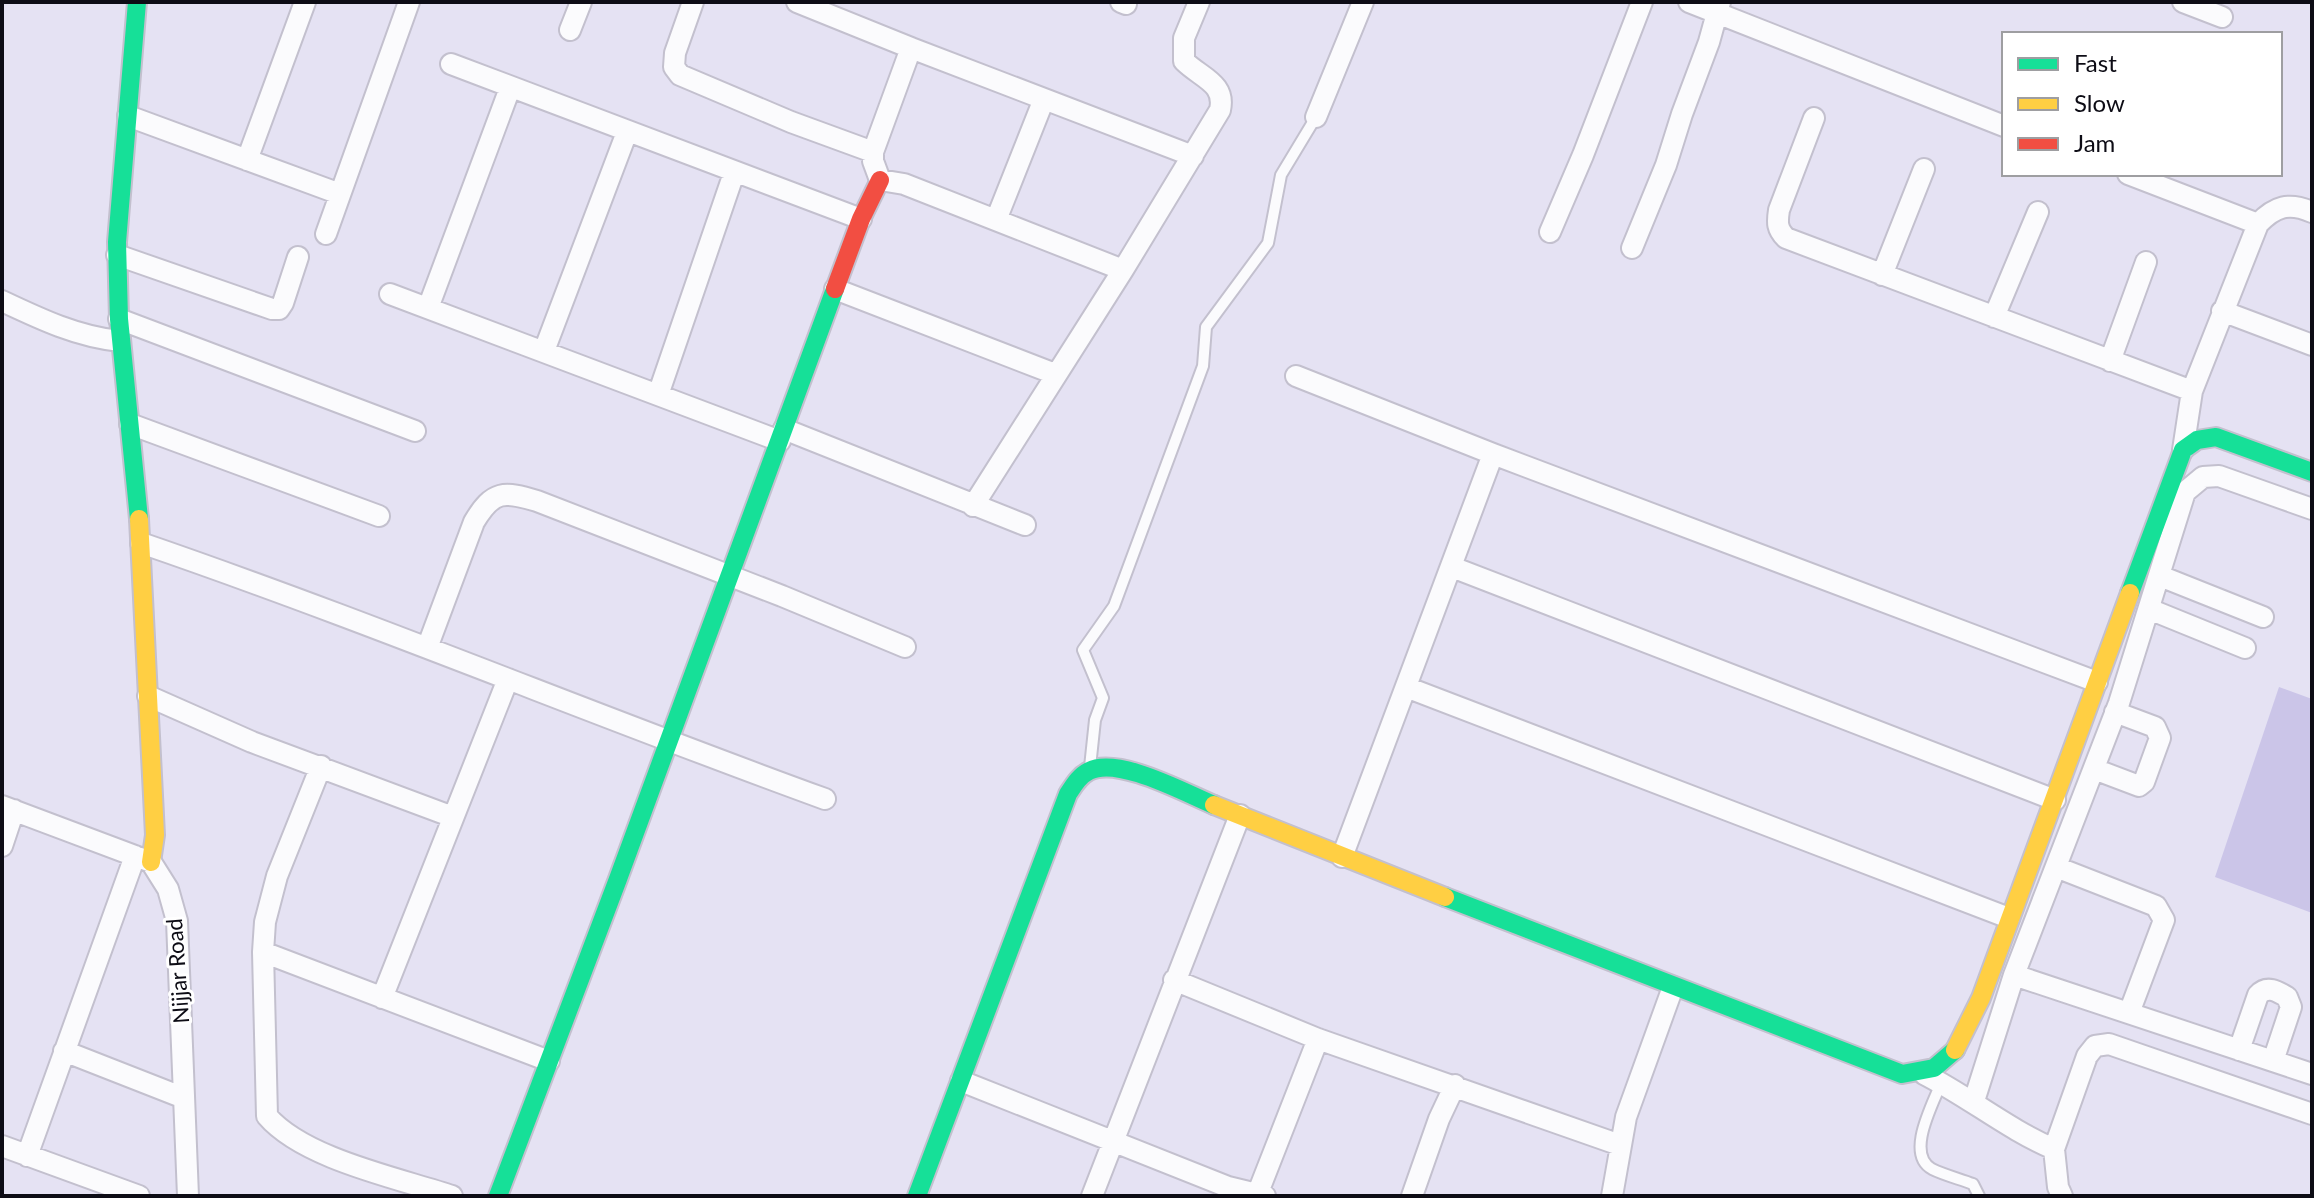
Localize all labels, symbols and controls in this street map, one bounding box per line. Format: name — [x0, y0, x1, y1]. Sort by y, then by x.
legend — [2002, 32, 2282, 176]
text: Fast — [2074, 48, 2117, 77]
text: Slow — [2074, 88, 2125, 117]
text: Jam — [2074, 128, 2115, 157]
street label: Nijjar Road — [160, 917, 194, 1025]

